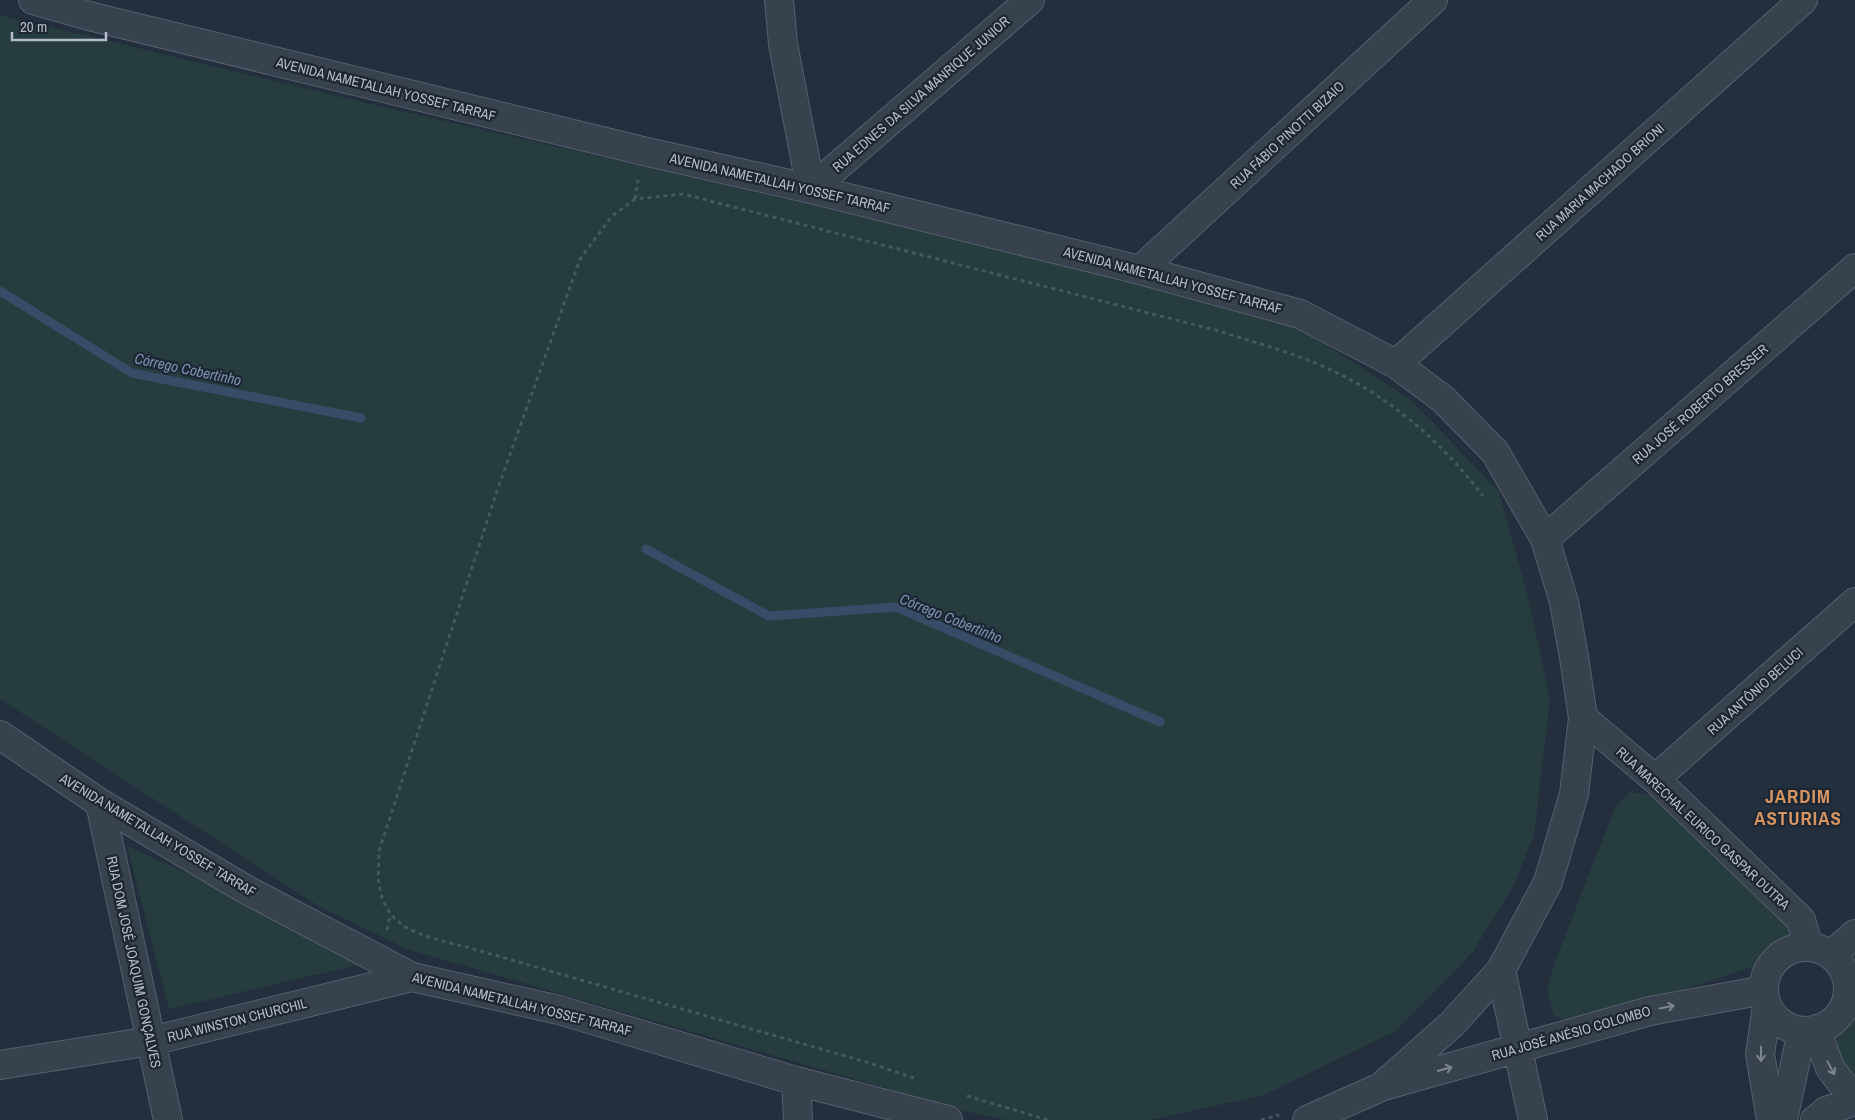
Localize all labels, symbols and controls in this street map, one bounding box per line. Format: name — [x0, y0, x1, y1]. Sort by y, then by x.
scale bar — [12, 10, 106, 42]
street label: RUA EDNES DA SILVA MANRIQUE JUNIOR — [829, 12, 1013, 176]
text: 20 m — [20, 16, 47, 37]
street label: AVENIDA NAMETALLAH YOSSEF TARRAF — [273, 53, 498, 125]
street label: RUA FÁBIO PINOTTI BIZAIO — [1226, 77, 1348, 193]
street label: RUA MARIA MACHADO BRIONI — [1532, 119, 1668, 245]
street label: AVENIDA NAMETALLAH YOSSEF TARRAF — [667, 149, 892, 217]
street label: AVENIDA NAMETALLAH YOSSEF TARRAF — [1061, 242, 1284, 318]
street label: RUA JOSÉ ROBERTO BRESSER — [1628, 340, 1772, 468]
water label: Córrego Cobertinho — [133, 347, 243, 391]
water label: Córrego Cobertinho — [897, 588, 1005, 648]
street label: RUA ANTÔNIO BELUCI — [1703, 643, 1807, 739]
street label: RUA MARECHAL EURICO GASPAR DUTRA — [1612, 743, 1794, 914]
street label: AVENIDA NAMETALLAH YOSSEF TARRAF — [56, 769, 259, 901]
district label: JARDIM ASTURIAS — [1754, 783, 1842, 831]
street label: RUA DOM JOSÉ JOAQUIM GONÇALVES — [103, 854, 165, 1070]
street label: AVENIDA NAMETALLAH YOSSEF TARRAF — [409, 968, 634, 1040]
street label: RUA WINSTON CHURCHIL — [165, 994, 309, 1046]
street label: RUA JOSÉ ANÉSIO COLOMBO — [1489, 1002, 1653, 1064]
one-way arrow — [1658, 1002, 1674, 1011]
one-way arrow — [1756, 1045, 1766, 1061]
one-way arrow — [1826, 1060, 1836, 1075]
one-way arrow — [1436, 1063, 1452, 1073]

